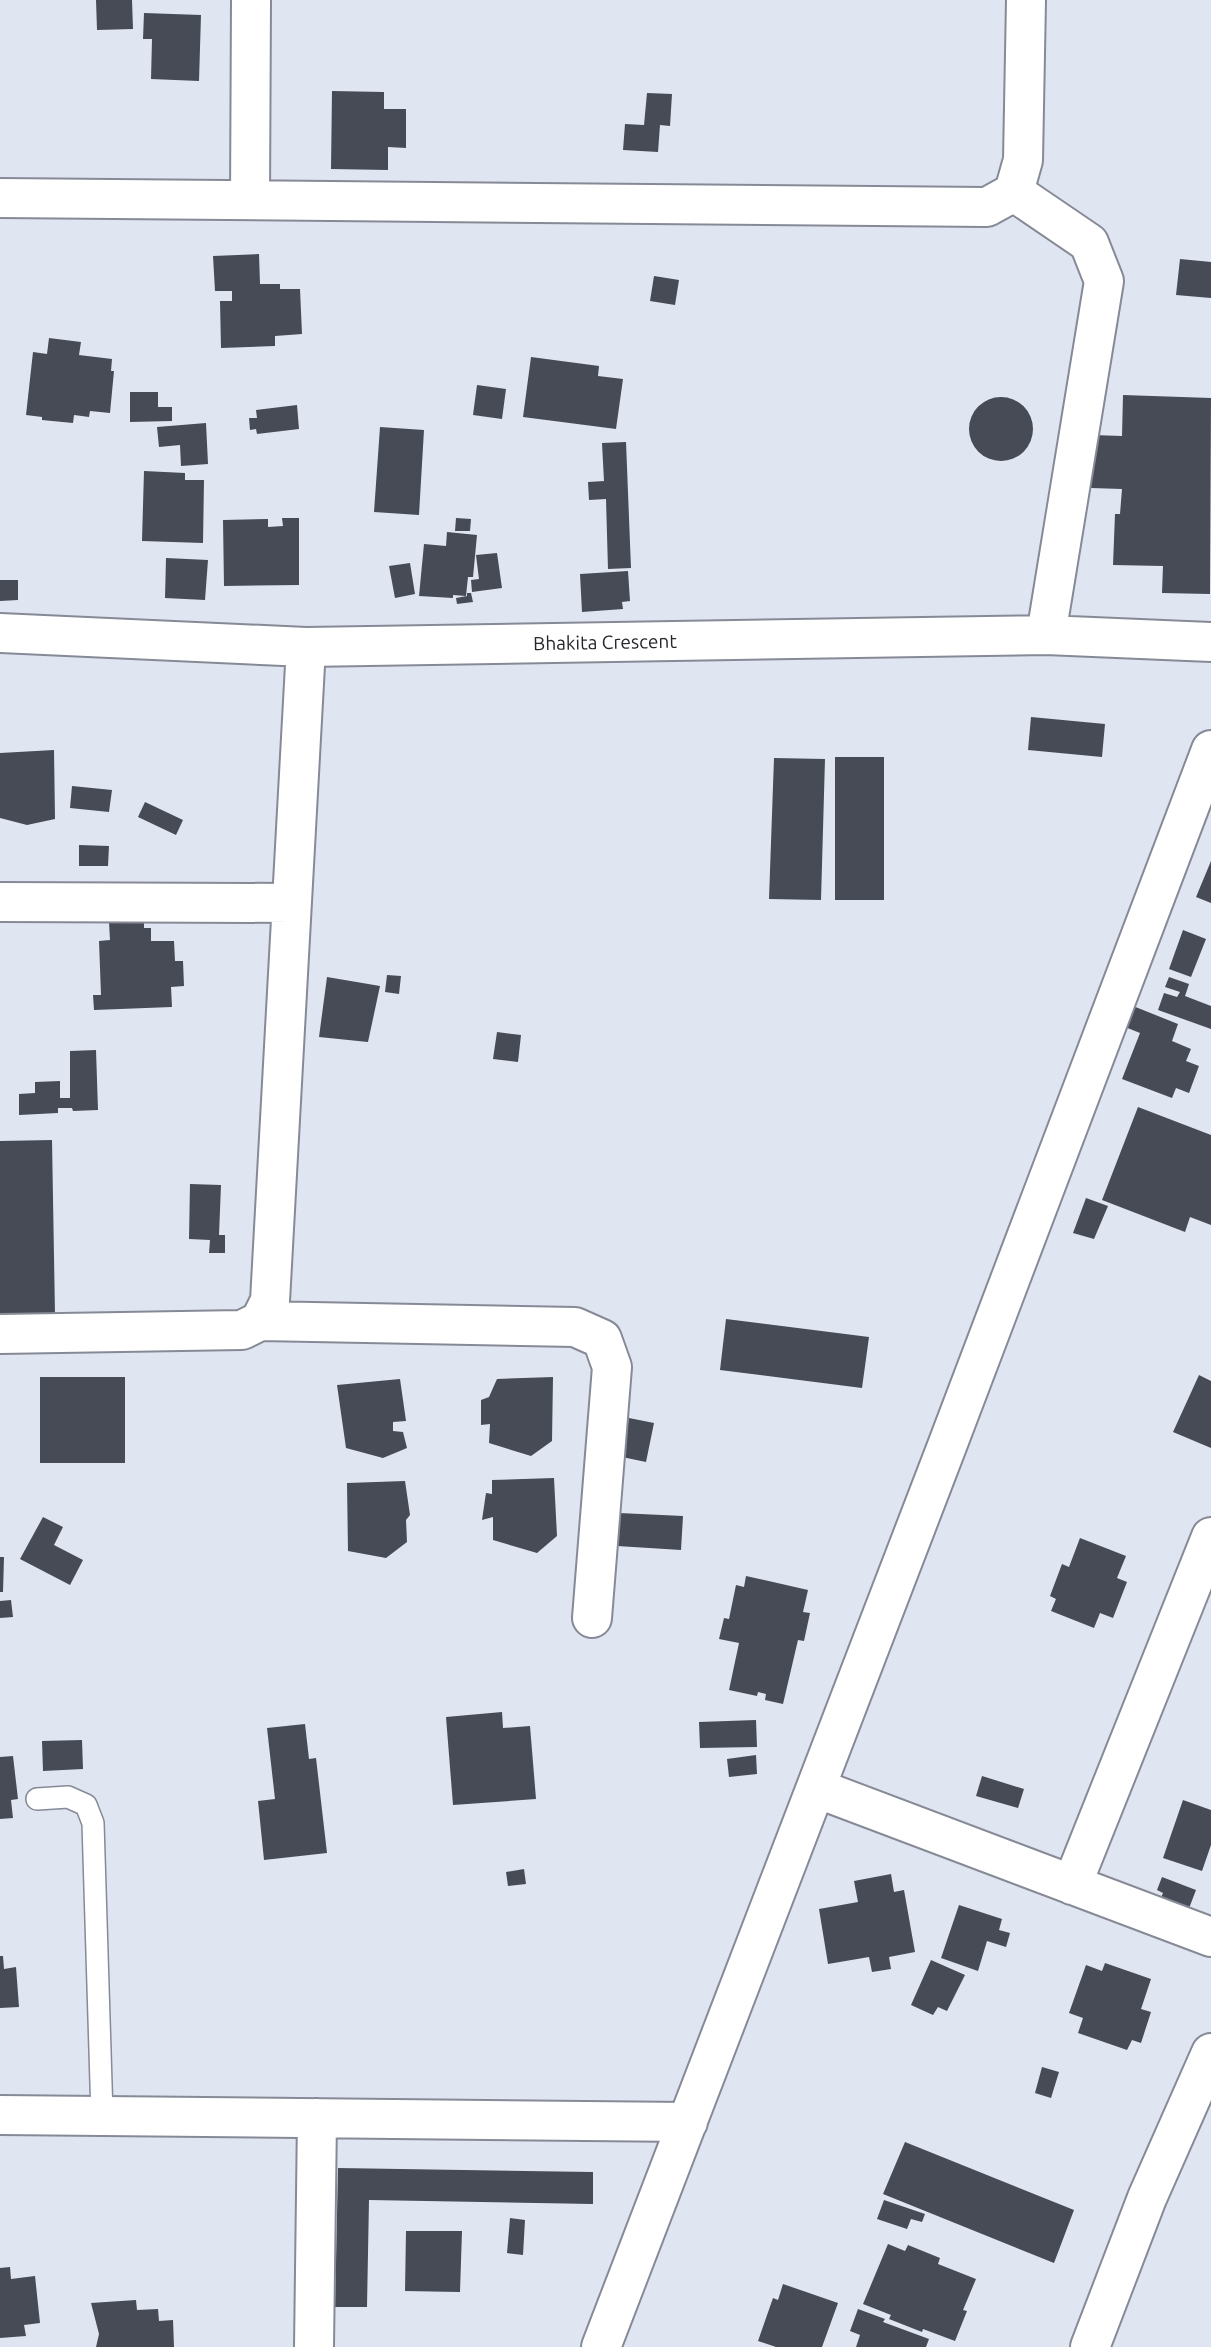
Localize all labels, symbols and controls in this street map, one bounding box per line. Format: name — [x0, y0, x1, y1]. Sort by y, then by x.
street label: Bhakita Crescent — [533, 630, 678, 654]

